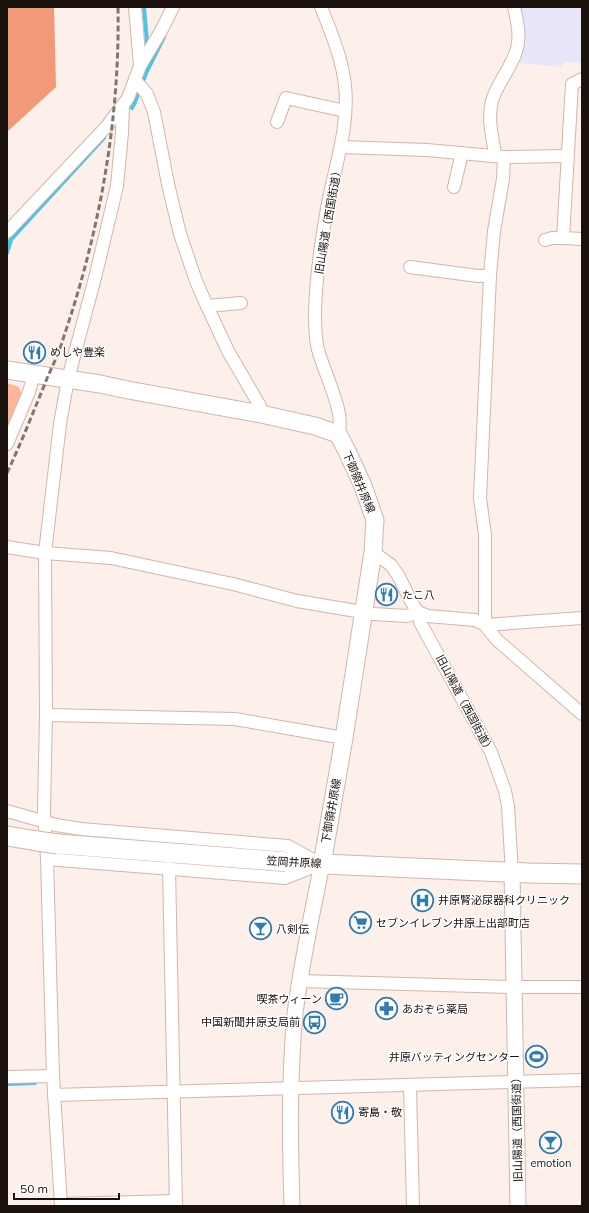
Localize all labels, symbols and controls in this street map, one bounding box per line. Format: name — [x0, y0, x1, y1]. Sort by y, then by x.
street label: 旧山陽道（西国街道） — [312, 165, 344, 275]
restaurant icon: めしや豊楽 — [21, 339, 47, 365]
place label: めしや豊楽 — [50, 345, 105, 359]
street label: 下御領井原線 — [340, 449, 378, 515]
restaurant icon: たこ八 — [374, 582, 400, 608]
place label: たこ八 — [402, 588, 435, 602]
street label: 旧山陽道（西国街道） — [433, 652, 497, 756]
street label: 下御領井原線 — [318, 777, 344, 845]
street label: 笠岡井原線 — [266, 854, 322, 870]
hospital icon: 井原腎泌尿器科クリニック — [410, 887, 436, 913]
place label: 井原腎泌尿器科クリニック — [438, 893, 570, 907]
supermarket icon: セブンイレブン井原上出部町店 — [348, 910, 374, 936]
bar icon: 八剣伝 — [247, 916, 273, 942]
place label: セブンイレブン井原上出部町店 — [376, 916, 530, 930]
place label: 八剣伝 — [276, 922, 309, 936]
cafe icon: 喫茶ウィーン — [324, 986, 350, 1012]
place label: 喫茶ウィーン — [257, 992, 322, 1006]
pharmacy icon: あおぞら薬局 — [374, 996, 400, 1022]
place label: あおぞら薬局 — [402, 1002, 468, 1016]
bus stop icon: 中国新聞井原支局前 — [302, 1009, 328, 1035]
place label: 中国新聞井原支局前 — [201, 1015, 300, 1029]
sports icon: 井原バッティングセンター — [523, 1044, 549, 1070]
place label: 井原バッティングセンター — [389, 1050, 520, 1064]
street label: 旧山陽道（西国街道） — [509, 1072, 525, 1182]
restaurant icon: 寄島・敬 — [330, 1099, 356, 1125]
place label: 寄島・敬 — [358, 1105, 402, 1119]
bar icon: emotion — [538, 1130, 564, 1156]
place label: emotion — [530, 1156, 572, 1170]
scale bar — [14, 1175, 119, 1201]
text: 50 m — [20, 1181, 48, 1196]

